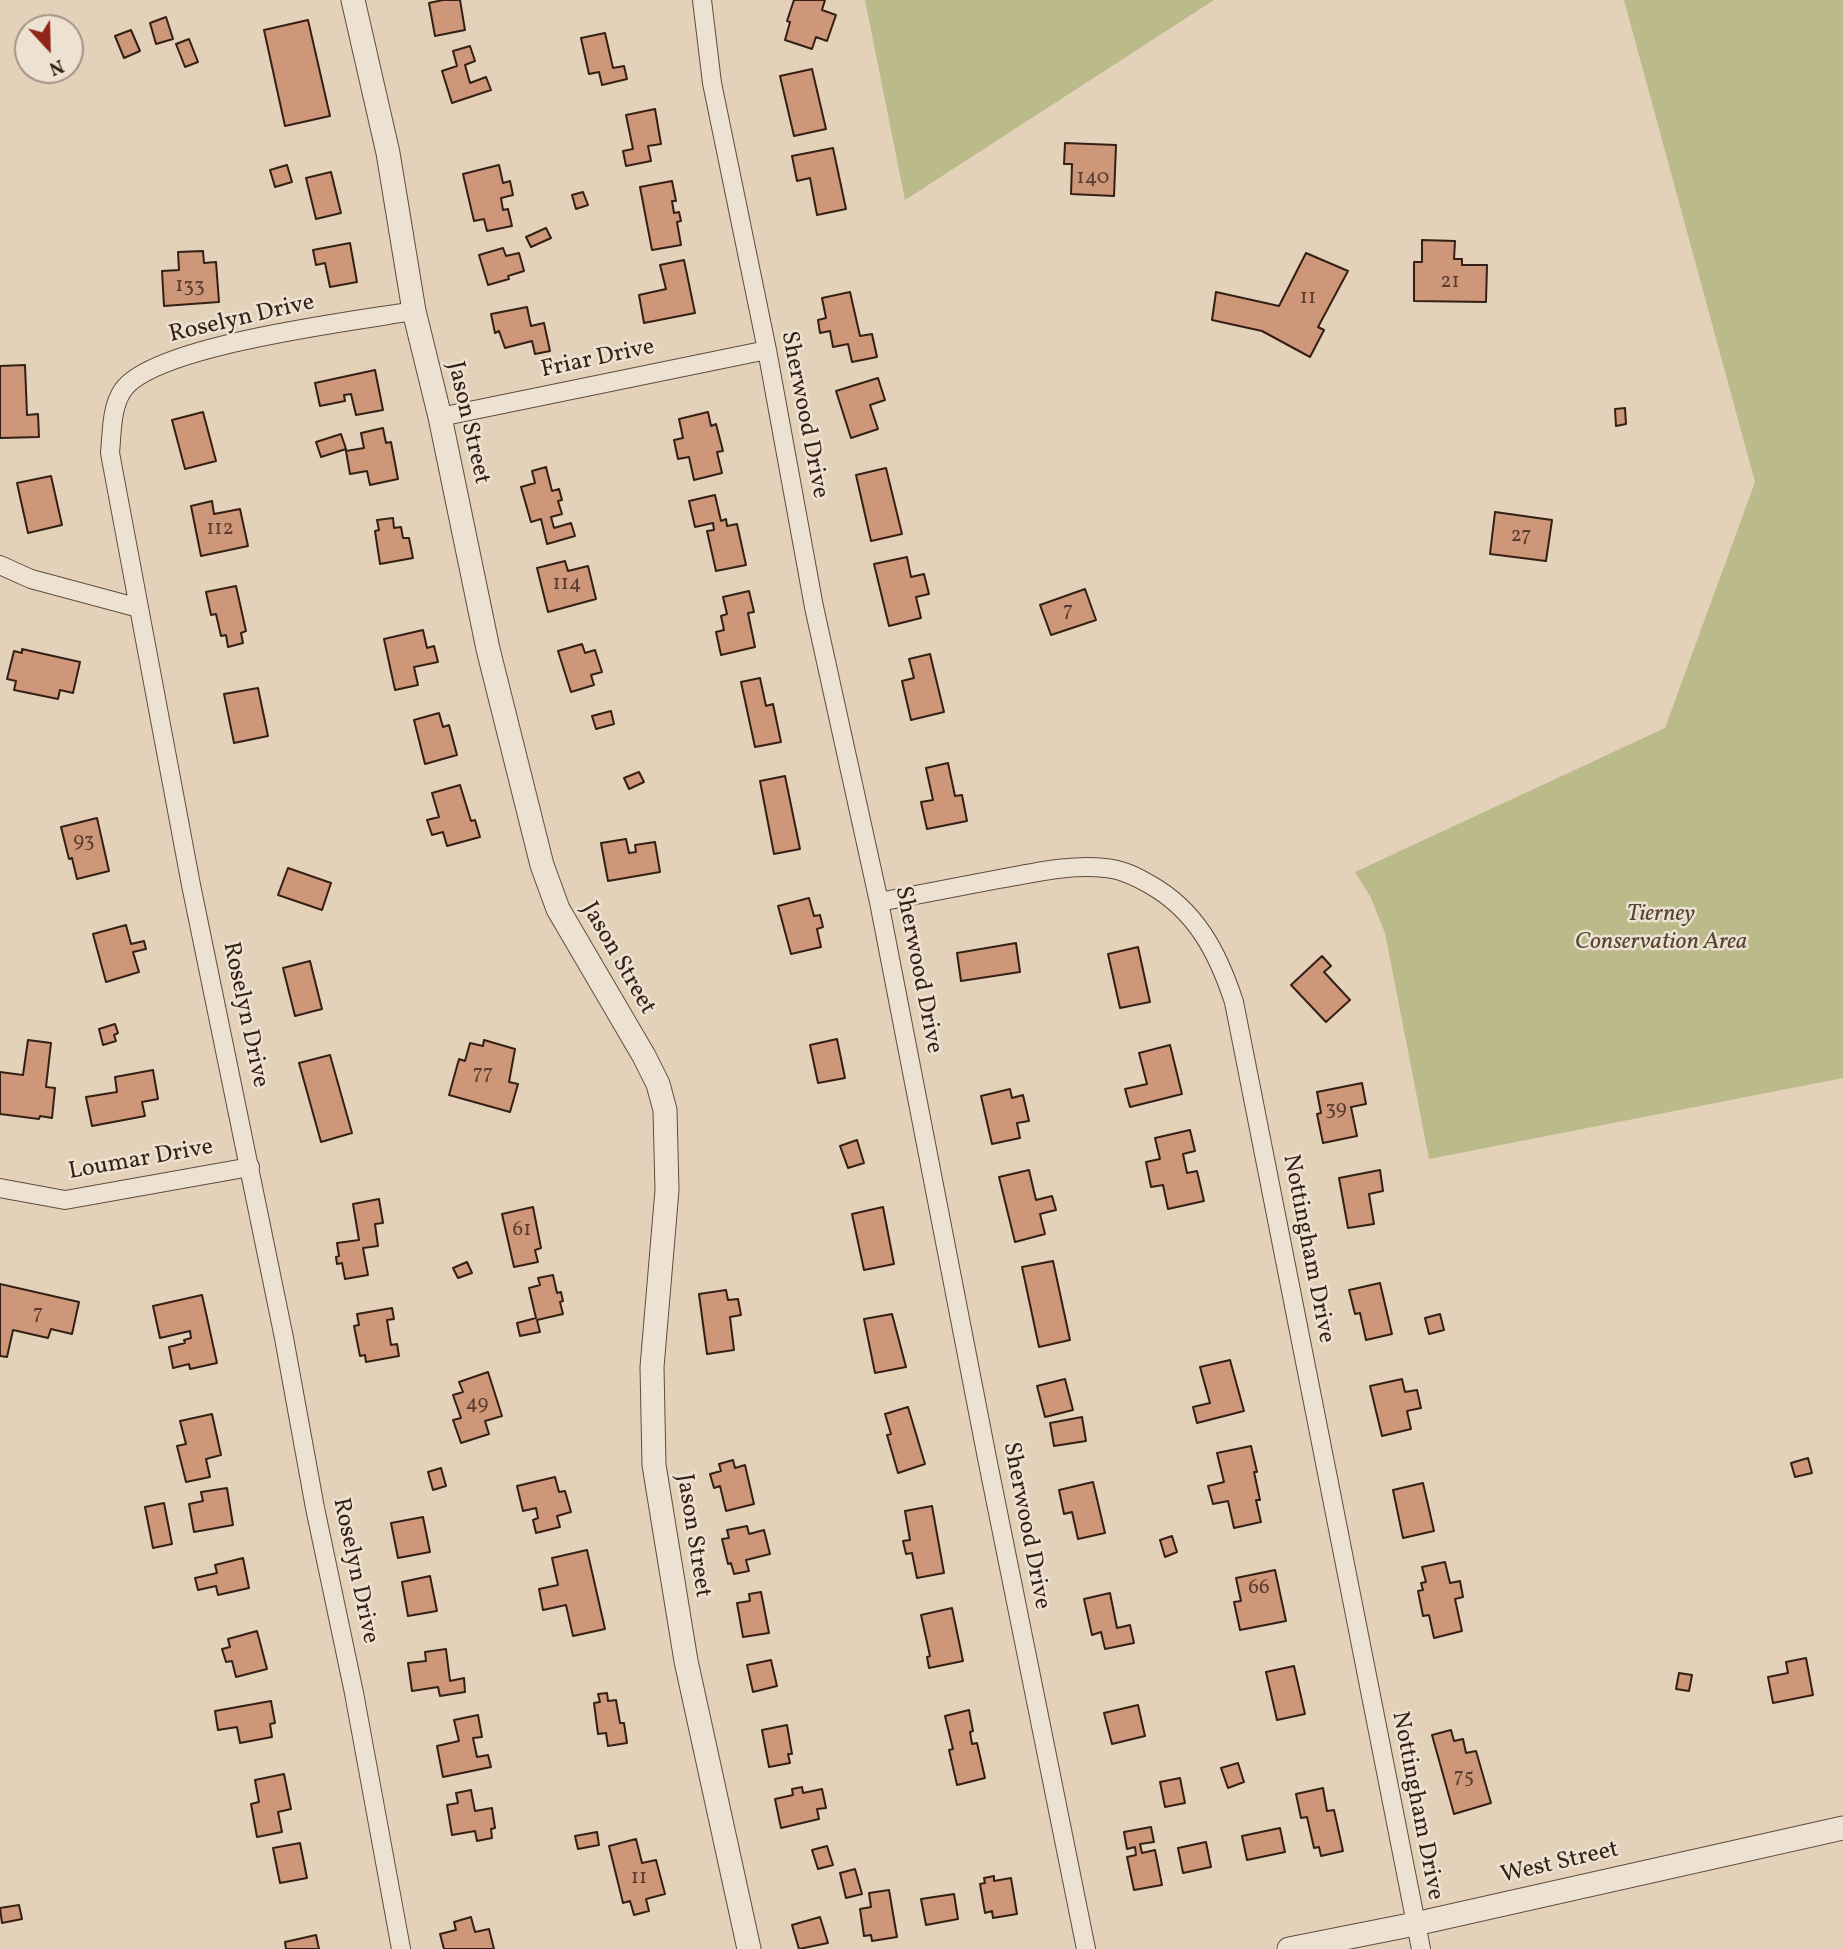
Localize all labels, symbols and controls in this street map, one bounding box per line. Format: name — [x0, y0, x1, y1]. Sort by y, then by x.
north arrow — [14, 14, 84, 84]
text: N — [45, 52, 67, 81]
house number: 140 — [1077, 166, 1109, 192]
house number: 21 — [1440, 270, 1460, 296]
house number: 133 — [175, 274, 205, 300]
house number: 11 — [1300, 286, 1316, 312]
street label: Roselyn Drive — [167, 289, 317, 351]
street label: Sherwood Drive — [773, 329, 833, 501]
street label: Friar Drive — [539, 334, 657, 386]
street label: Jason Street — [439, 359, 495, 487]
house number: 112 — [206, 517, 234, 543]
house number: 27 — [1511, 524, 1531, 550]
house number: 114 — [553, 572, 581, 598]
house number: 7 — [1063, 599, 1073, 625]
house number: 93 — [73, 829, 95, 855]
street label: Sherwood Drive — [887, 884, 947, 1056]
street label: Jason Street — [573, 898, 661, 1020]
park label: Tierney Conservation Area — [1575, 902, 1747, 958]
street label: Roselyn Drive — [215, 940, 273, 1090]
house number: 77 — [473, 1062, 493, 1088]
house number: 39 — [1325, 1097, 1347, 1123]
street label: Loumar Drive — [66, 1134, 216, 1188]
street label: Nottingham Drive — [1275, 1152, 1339, 1346]
house number: 61 — [513, 1218, 531, 1244]
house number: 7 — [33, 1302, 43, 1328]
house number: 49 — [466, 1392, 488, 1418]
street label: Sherwood Drive — [995, 1440, 1055, 1612]
street label: Jason Street — [668, 1472, 716, 1600]
street label: Roselyn Drive — [325, 1496, 383, 1646]
house number: 66 — [1248, 1576, 1270, 1602]
street label: Nottingham Drive — [1384, 1709, 1448, 1903]
house number: 75 — [1454, 1765, 1474, 1791]
street label: West Street — [1498, 1836, 1622, 1892]
house number: 11 — [631, 1866, 647, 1892]

